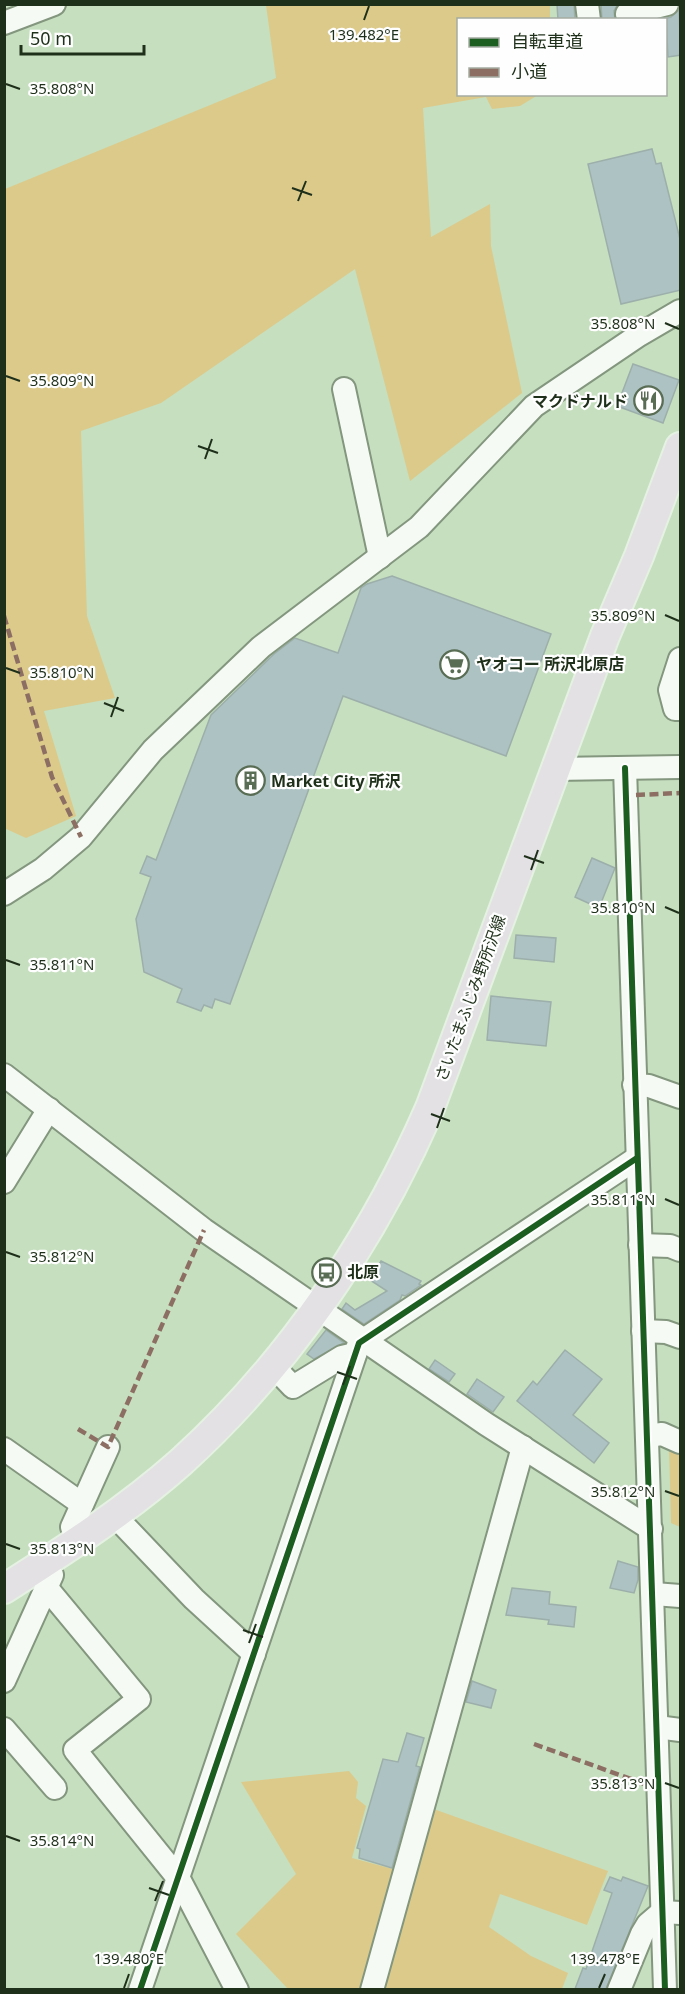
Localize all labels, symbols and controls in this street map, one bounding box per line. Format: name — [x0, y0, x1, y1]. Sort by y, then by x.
scale bar — [21, 18, 144, 56]
legend — [457, 18, 667, 96]
text: 139.482°E — [329, 24, 399, 44]
text: 50 m — [30, 26, 72, 50]
text: 自転車道 — [511, 29, 583, 53]
text: 小道 — [511, 59, 547, 83]
text: 35.808°N — [30, 78, 94, 98]
text: 35.808°N — [591, 313, 655, 333]
text: 35.809°N — [30, 370, 94, 390]
restaurant icon: マクドナルド — [633, 385, 665, 417]
place label: マクドナルド — [532, 390, 628, 412]
text: 35.809°N — [591, 605, 655, 625]
supermarket icon: ヤオコー 所沢北原店 — [439, 648, 471, 680]
place label: ヤオコー 所沢北原店 — [476, 653, 624, 675]
text: 35.810°N — [30, 662, 94, 682]
building icon: Market City 所沢 — [234, 765, 266, 797]
place label: Market City 所沢 — [271, 770, 401, 792]
text: 35.810°N — [591, 897, 655, 917]
street label: さいたまふじみ野所沢線 — [430, 912, 510, 1084]
text: 35.811°N — [30, 954, 94, 974]
text: 35.811°N — [591, 1189, 655, 1209]
text: 35.812°N — [30, 1246, 94, 1266]
bus stop icon: 北原 — [310, 1256, 342, 1288]
place label: 北原 — [347, 1261, 379, 1283]
text: 35.812°N — [591, 1481, 655, 1501]
text: 35.813°N — [30, 1538, 94, 1558]
text: 35.813°N — [591, 1773, 655, 1793]
text: 35.814°N — [30, 1830, 94, 1850]
text: 139.480°E — [94, 1948, 164, 1968]
text: 139.478°E — [570, 1948, 640, 1968]

